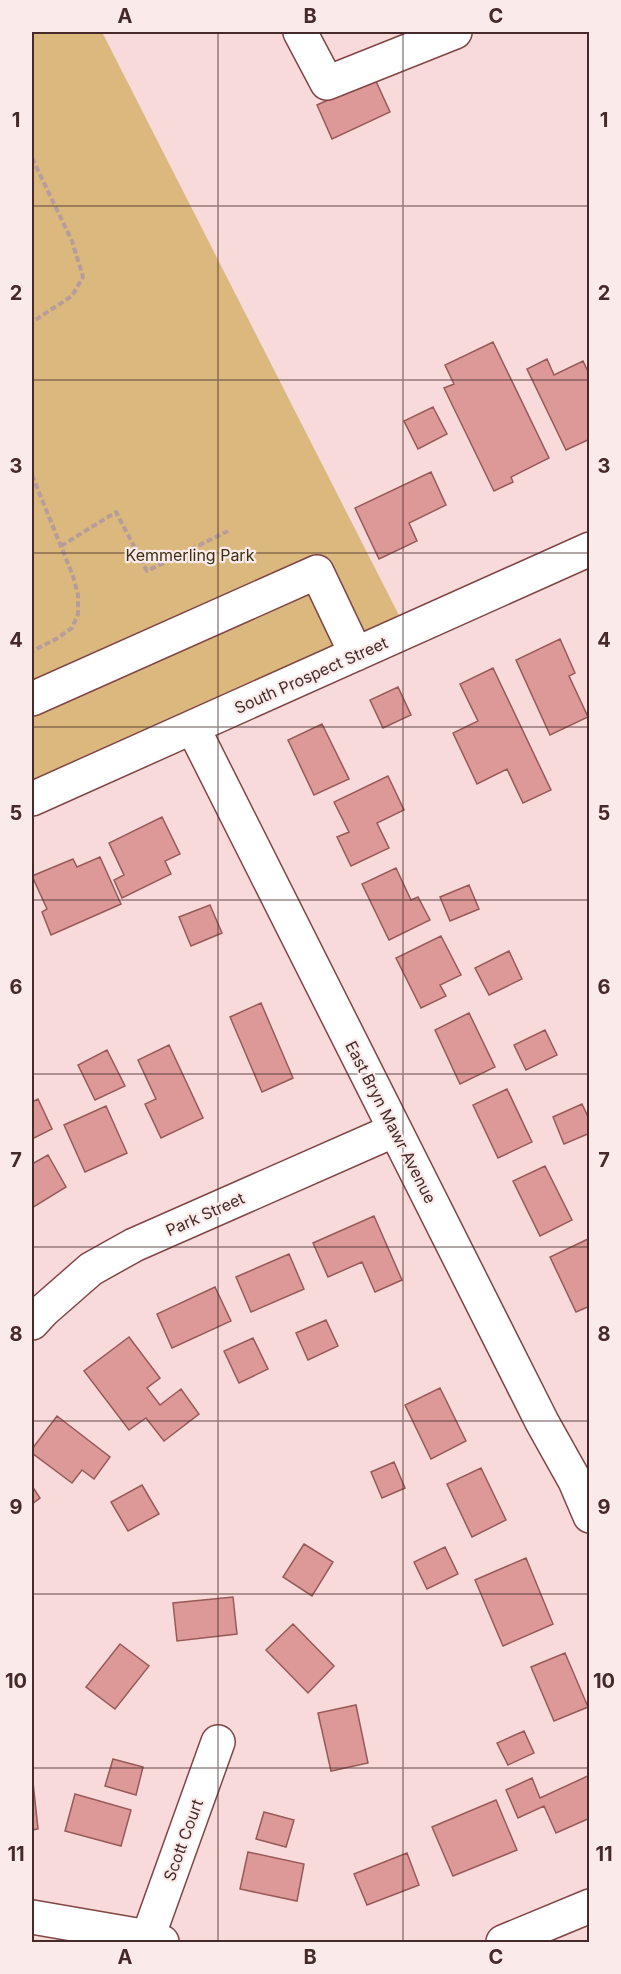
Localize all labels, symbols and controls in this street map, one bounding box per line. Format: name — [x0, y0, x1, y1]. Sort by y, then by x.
text: A — [118, 4, 133, 28]
text: B — [303, 4, 317, 28]
text: C — [489, 4, 503, 28]
text: 1 — [12, 108, 20, 132]
text: 1 — [600, 108, 608, 132]
text: 2 — [10, 281, 22, 305]
text: 2 — [598, 281, 610, 305]
text: 3 — [10, 454, 22, 478]
text: 3 — [598, 454, 610, 478]
park label: Kemmerling Park — [126, 545, 255, 565]
text: 4 — [9, 628, 23, 652]
text: 4 — [597, 628, 611, 652]
street label: South Prospect Street — [231, 632, 391, 718]
text: 5 — [10, 801, 22, 825]
text: 5 — [598, 801, 610, 825]
text: 6 — [10, 975, 23, 999]
text: 6 — [598, 975, 611, 999]
street label: East Bryn Mawr Avenue — [341, 1037, 441, 1207]
text: 7 — [10, 1148, 22, 1172]
text: 7 — [598, 1148, 610, 1172]
street label: Park Street — [163, 1188, 247, 1240]
text: 8 — [9, 1322, 23, 1346]
text: 8 — [597, 1322, 611, 1346]
text: 9 — [10, 1495, 23, 1519]
text: 9 — [598, 1495, 611, 1519]
text: 10 — [5, 1669, 27, 1693]
text: 10 — [593, 1669, 615, 1693]
street label: Scott Court — [159, 1796, 207, 1884]
text: 11 — [7, 1842, 25, 1866]
text: 11 — [595, 1842, 613, 1866]
text: A — [118, 1945, 133, 1969]
text: B — [303, 1945, 317, 1969]
text: C — [489, 1945, 503, 1969]

